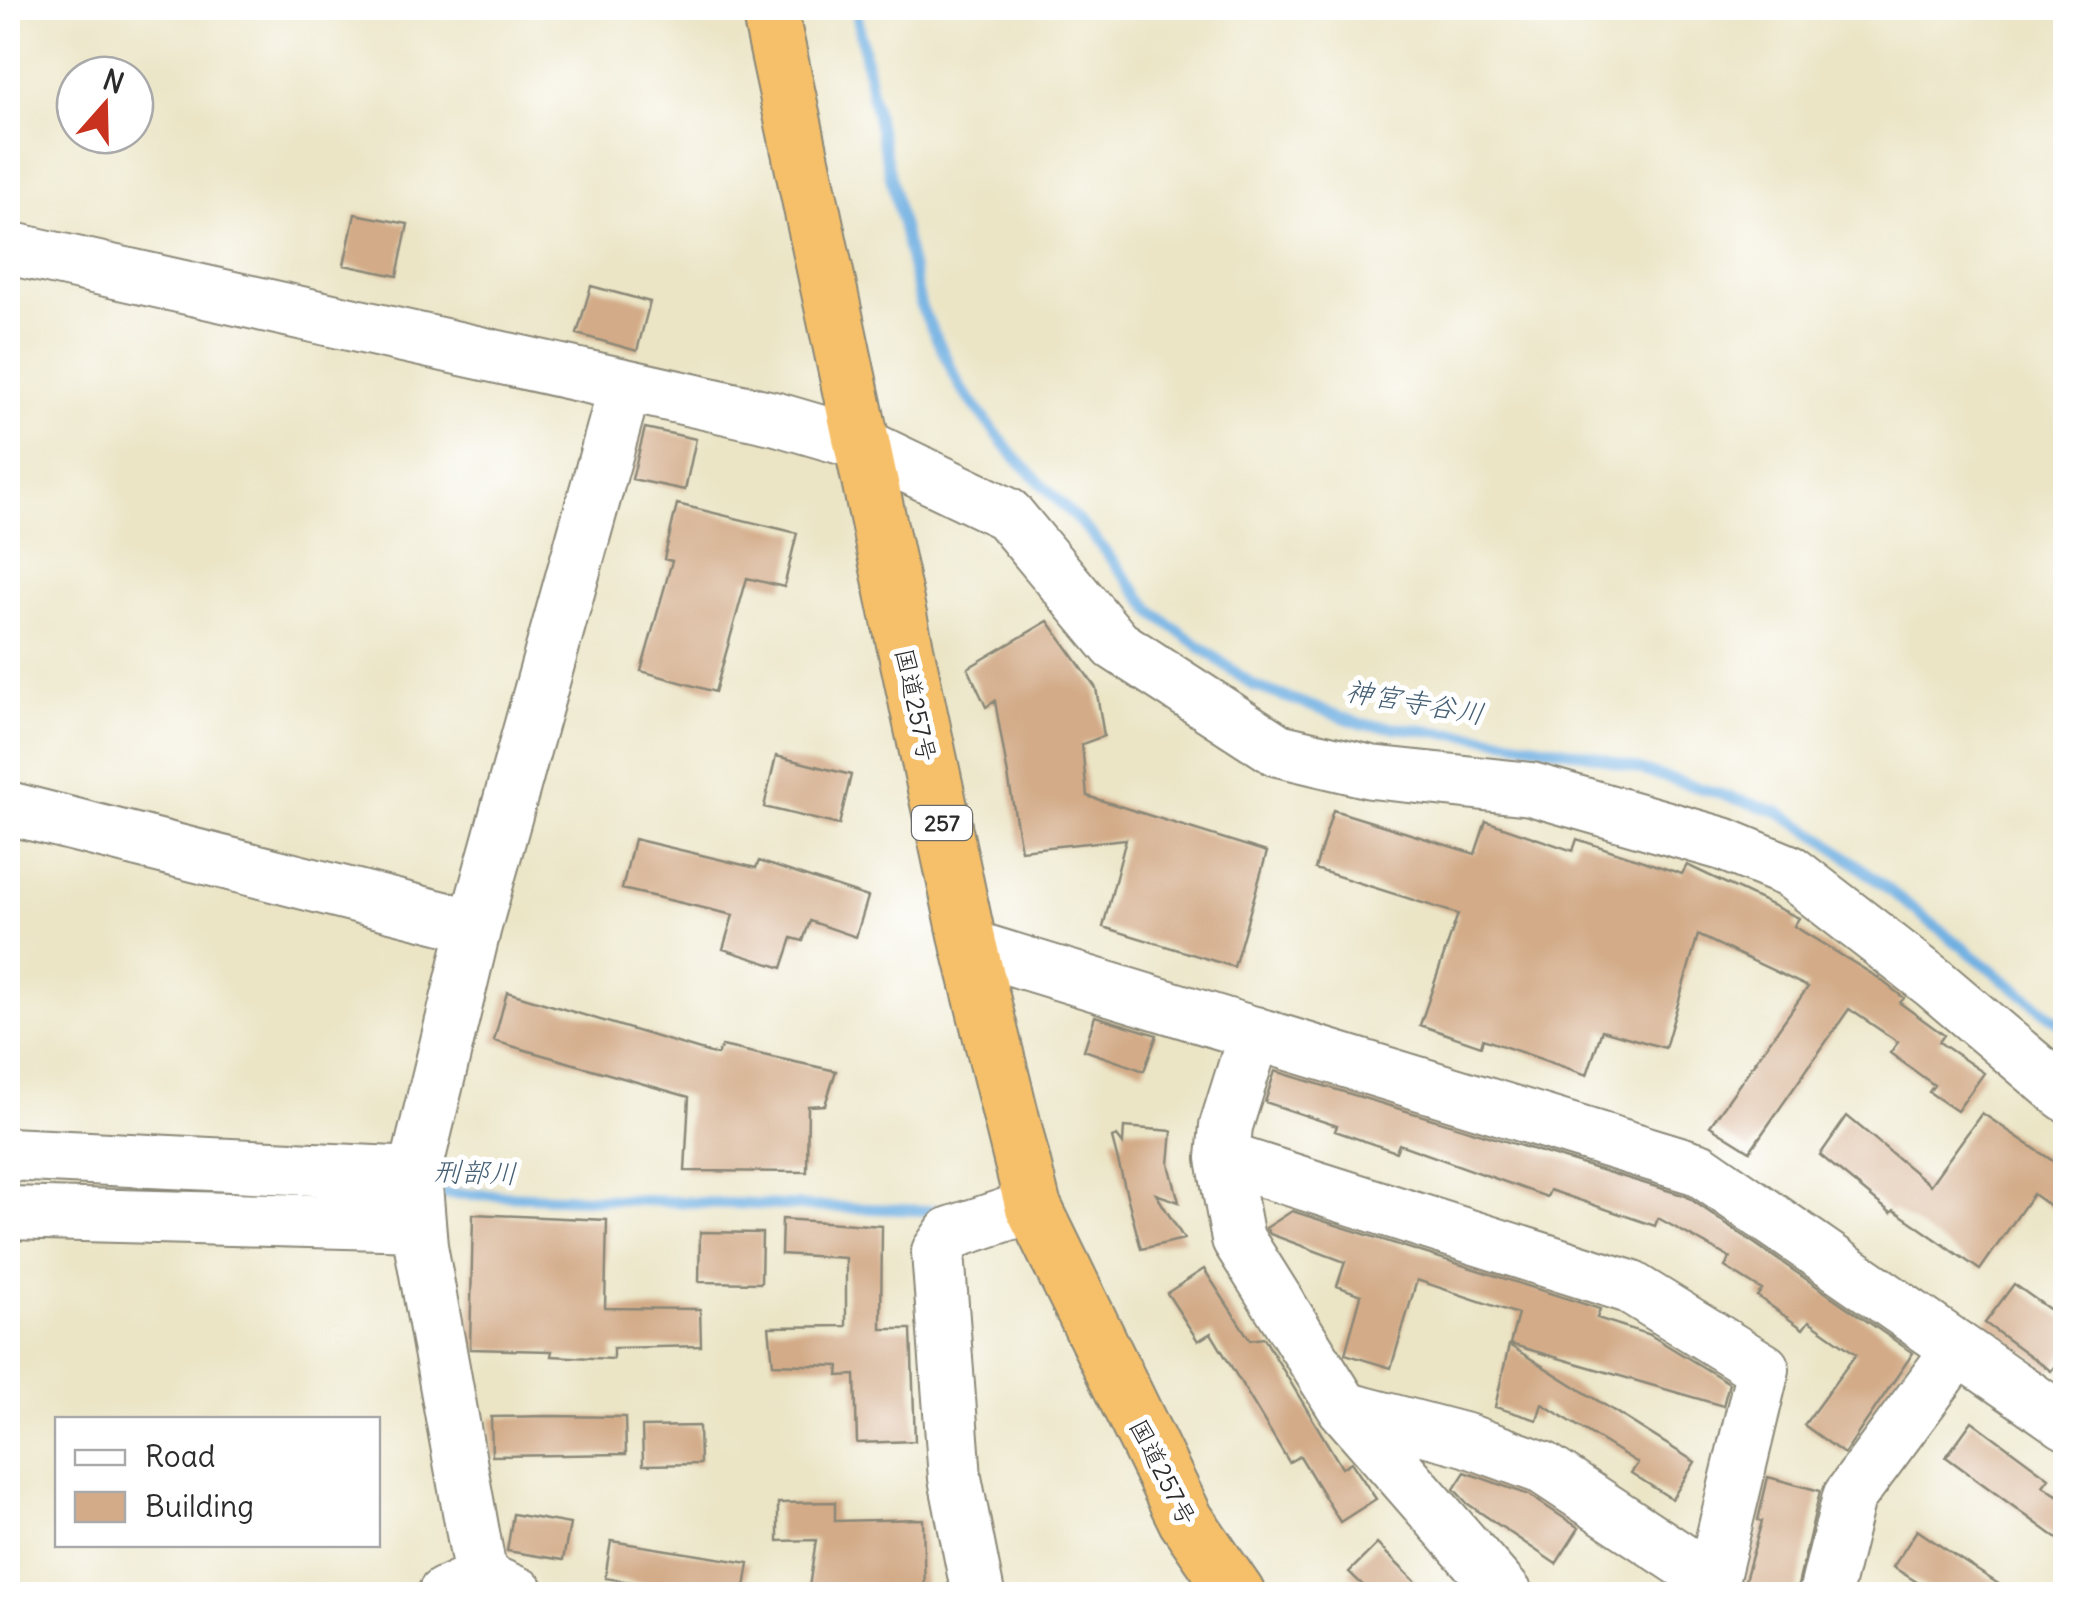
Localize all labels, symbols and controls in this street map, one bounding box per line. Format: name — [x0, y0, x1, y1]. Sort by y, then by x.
north arrow — [55, 55, 155, 155]
text: N — [98, 61, 129, 102]
street label: 国道257号 — [888, 645, 944, 765]
water label: 神宮寺谷川 — [1343, 672, 1487, 732]
road number: 257 — [912, 806, 972, 840]
water label: 刑部川 — [432, 1153, 518, 1191]
street label: 国道257号 — [1123, 1413, 1203, 1531]
legend — [55, 1417, 380, 1547]
text: Road — [145, 1437, 215, 1475]
text: Building — [145, 1487, 254, 1525]

